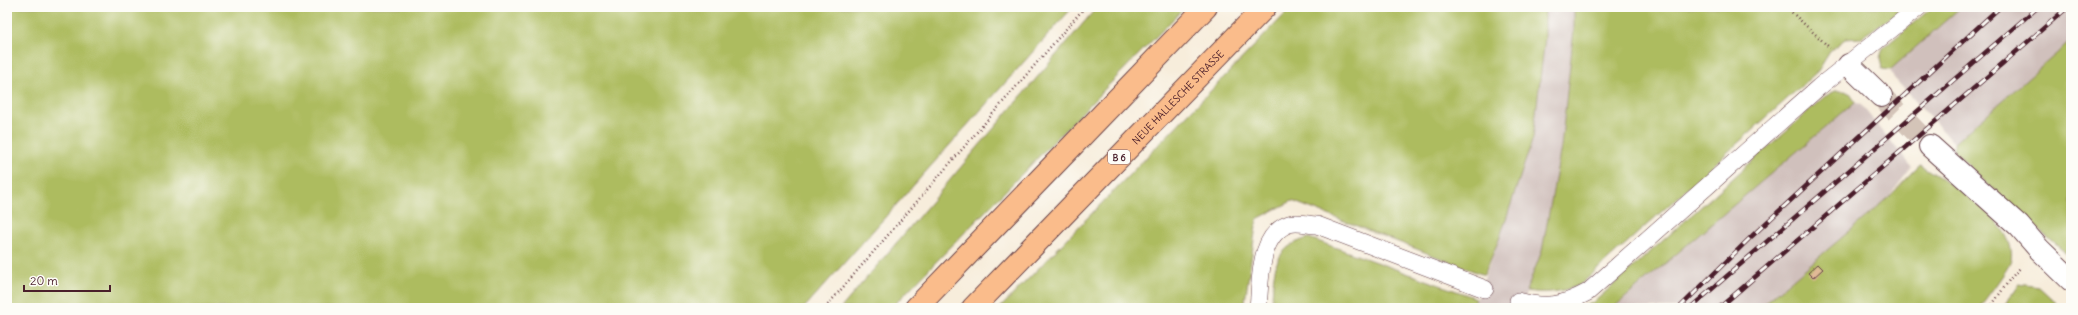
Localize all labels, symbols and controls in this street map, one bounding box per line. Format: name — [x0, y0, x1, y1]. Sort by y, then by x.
street label: NEUE HALLESCHE STRASSE — [1129, 47, 1226, 147]
road number: B 6 — [1108, 150, 1130, 164]
scale bar — [24, 267, 110, 293]
text: 20 m — [30, 273, 58, 288]

